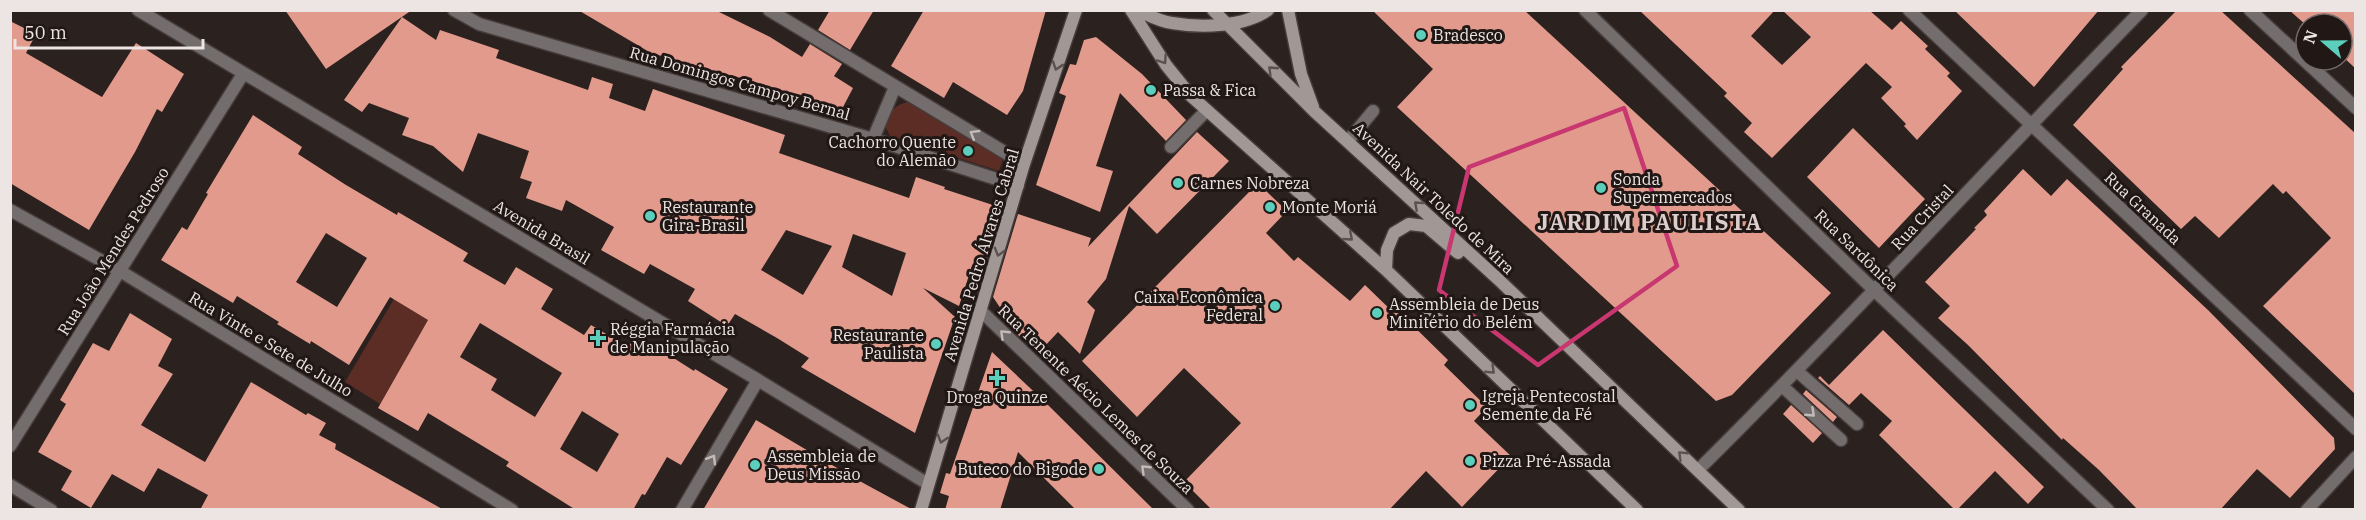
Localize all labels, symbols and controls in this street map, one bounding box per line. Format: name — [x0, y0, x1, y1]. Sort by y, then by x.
scale bar — [15, 12, 202, 50]
north arrow — [2294, 12, 2354, 72]
text: 50 m — [24, 21, 67, 44]
place label: Bradesco — [1433, 25, 1503, 45]
marker: Bradesco — [1414, 28, 1428, 42]
text: N — [2298, 28, 2321, 46]
street label: Rua Domingos Campoy Bernal — [627, 42, 853, 124]
one-way arrow — [1155, 53, 1166, 64]
one-way arrow — [1052, 60, 1064, 71]
one-way arrow — [1269, 66, 1279, 77]
place label: Passa & Fica — [1163, 80, 1256, 100]
marker: Passa & Fica — [1144, 83, 1158, 97]
street label: Avenida Nair Toledo de Mira — [1349, 118, 1519, 278]
one-way arrow — [970, 129, 980, 141]
place label: Cachorro Quente do Alemão — [828, 132, 956, 170]
marker: Cachorro Quente do Alemão — [961, 144, 975, 158]
street label: Avenida Pedro Álvares Cabral — [938, 146, 1023, 364]
street label: Rua João Mendes Pedroso — [53, 163, 173, 339]
street label: Rua Granada — [2100, 167, 2186, 249]
place label: Sonda Supermercados — [1613, 169, 1732, 207]
place label: Carnes Nobreza — [1190, 173, 1310, 193]
marker: Carnes Nobreza — [1171, 176, 1185, 190]
street label: Rua Cristal — [1887, 180, 1957, 254]
marker: Sonda Supermercados — [1594, 181, 1608, 195]
street label: Avenida Brasil — [490, 195, 594, 269]
place label: Restaurante Gira-Brasil — [662, 197, 753, 235]
place label: Monte Moriá — [1282, 197, 1377, 217]
marker: Monte Moriá — [1263, 200, 1277, 214]
one-way arrow — [1414, 201, 1425, 212]
street label: Rua Sardônica — [1811, 205, 1903, 295]
district label: JARDIM PAULISTA — [1537, 207, 1763, 236]
marker: Restaurante Gira-Brasil — [643, 209, 657, 223]
one-way arrow — [1342, 230, 1353, 241]
one-way arrow — [994, 246, 1006, 257]
street label: Rua Vinte e Sete de Julho — [185, 287, 357, 401]
place label: Caixa Econômica Federal — [1134, 287, 1263, 325]
place label: Assembleia de Deus Minitério do Belém — [1389, 294, 1539, 332]
marker: Caixa Econômica Federal — [1268, 299, 1282, 313]
street label: Rua Tenente Aécio Lemes de Souza — [994, 300, 1198, 498]
marker: Assembleia de Deus Minitério do Belém — [1370, 306, 1384, 320]
place label: Réggia Farmácia de Manipulação — [610, 319, 735, 357]
place label: Restaurante Paulista — [833, 325, 924, 363]
marker: Réggia Farmácia de Manipulação — [591, 331, 605, 345]
one-way arrow — [1001, 331, 1012, 342]
marker: Restaurante Paulista — [929, 337, 943, 351]
one-way arrow — [1485, 363, 1495, 374]
marker: Droga Quinze — [990, 371, 1004, 385]
place label: Igreja Pentecostal Semente da Fé — [1482, 386, 1616, 424]
place label: Droga Quinze — [946, 387, 1048, 407]
marker: Igreja Pentecostal Semente da Fé — [1463, 398, 1477, 412]
one-way arrow — [1804, 406, 1815, 417]
one-way arrow — [937, 433, 950, 444]
place label: Assembleia de Deus Missão — [767, 446, 876, 484]
place label: Pizza Pré-Assada — [1482, 451, 1611, 471]
one-way arrow — [1678, 451, 1689, 462]
marker: Pizza Pré-Assada — [1463, 454, 1477, 468]
one-way arrow — [704, 455, 716, 465]
marker: Assembleia de Deus Missão — [748, 458, 762, 472]
place label: Buteco do Bigode — [957, 459, 1087, 479]
marker: Buteco do Bigode — [1092, 462, 1106, 476]
one-way arrow — [1142, 465, 1152, 476]

